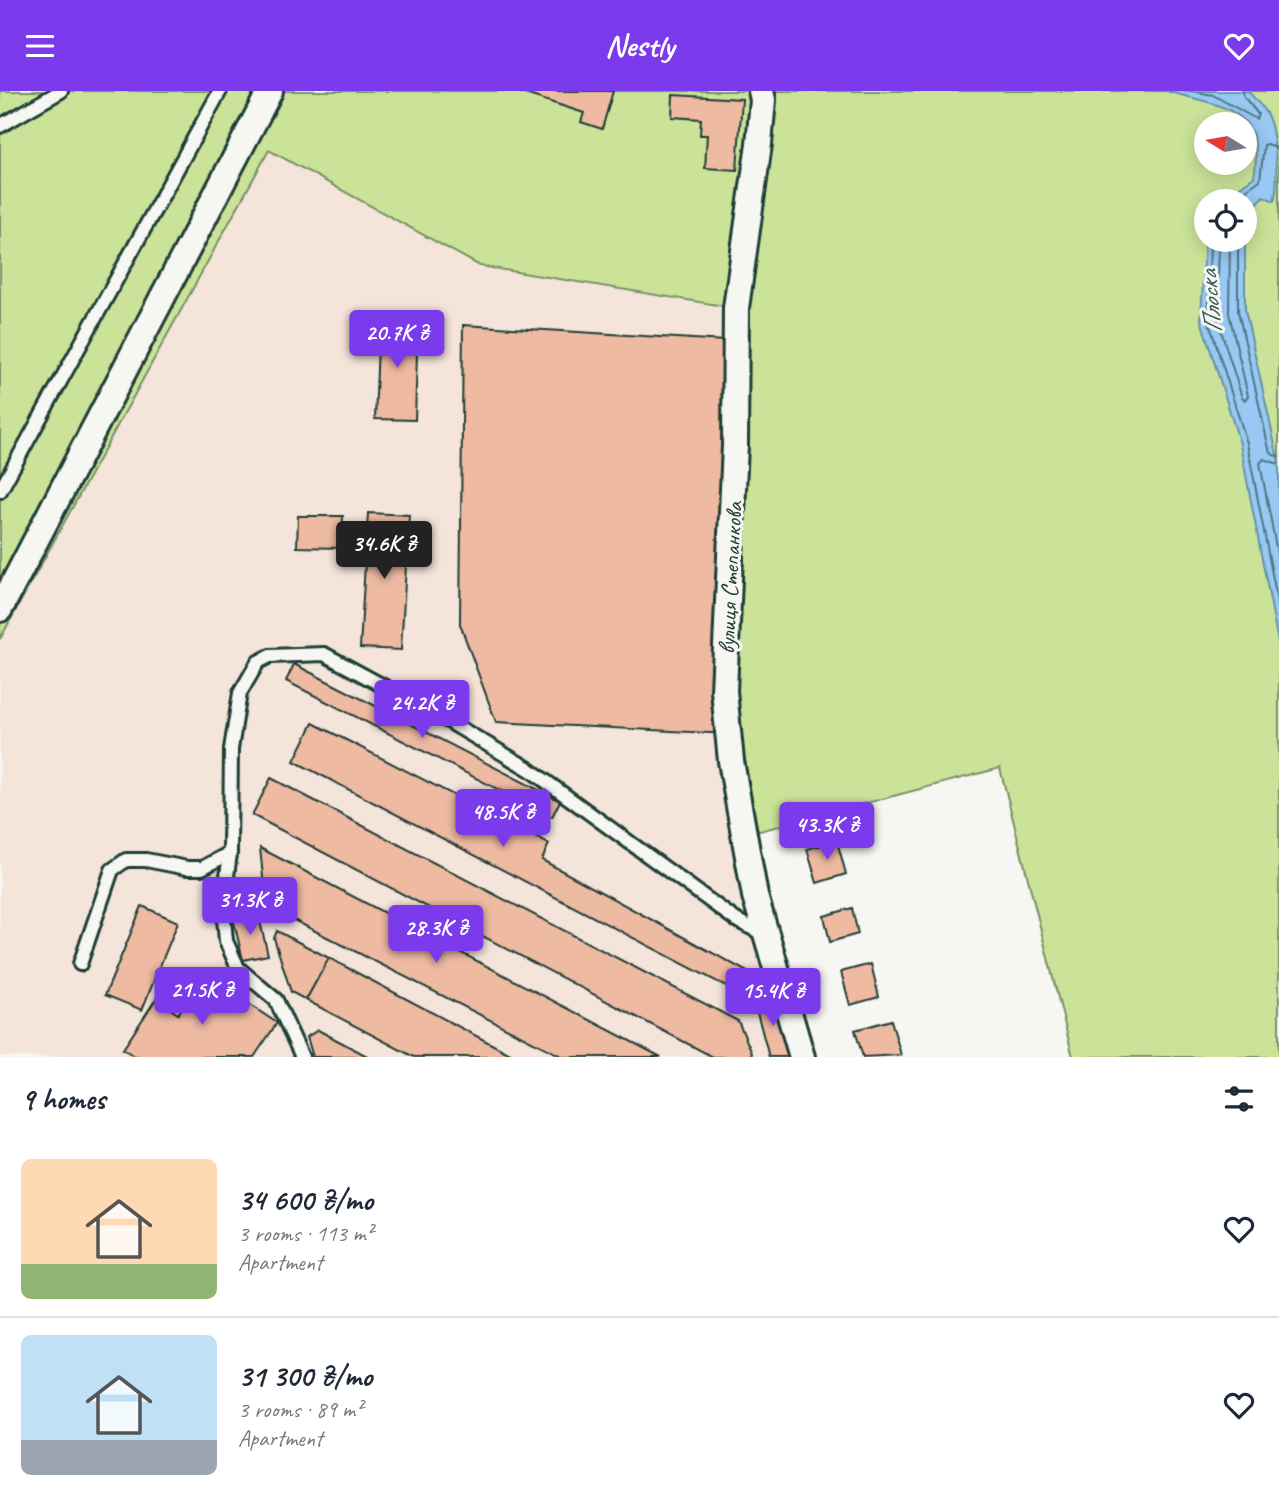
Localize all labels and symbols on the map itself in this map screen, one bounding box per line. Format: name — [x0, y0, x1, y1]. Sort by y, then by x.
north arrow — [1194, 112, 1256, 175]
water label: Плоска — [1191, 267, 1230, 335]
pin: 20.7K ₴ — [332, 310, 462, 370]
street label: вулиця Степанкова — [711, 500, 749, 655]
pin: 34.6K ₴ — [319, 521, 449, 581]
pin: 24.2K ₴ — [357, 681, 487, 740]
pin: 48.5K ₴ — [438, 789, 568, 849]
pin: 43.3K ₴ — [762, 803, 892, 862]
pin: 31.3K ₴ — [185, 877, 315, 937]
pin: 28.3K ₴ — [371, 905, 501, 965]
pin: 21.5K ₴ — [137, 967, 267, 1027]
pin: 15.4K ₴ — [708, 969, 838, 1028]

